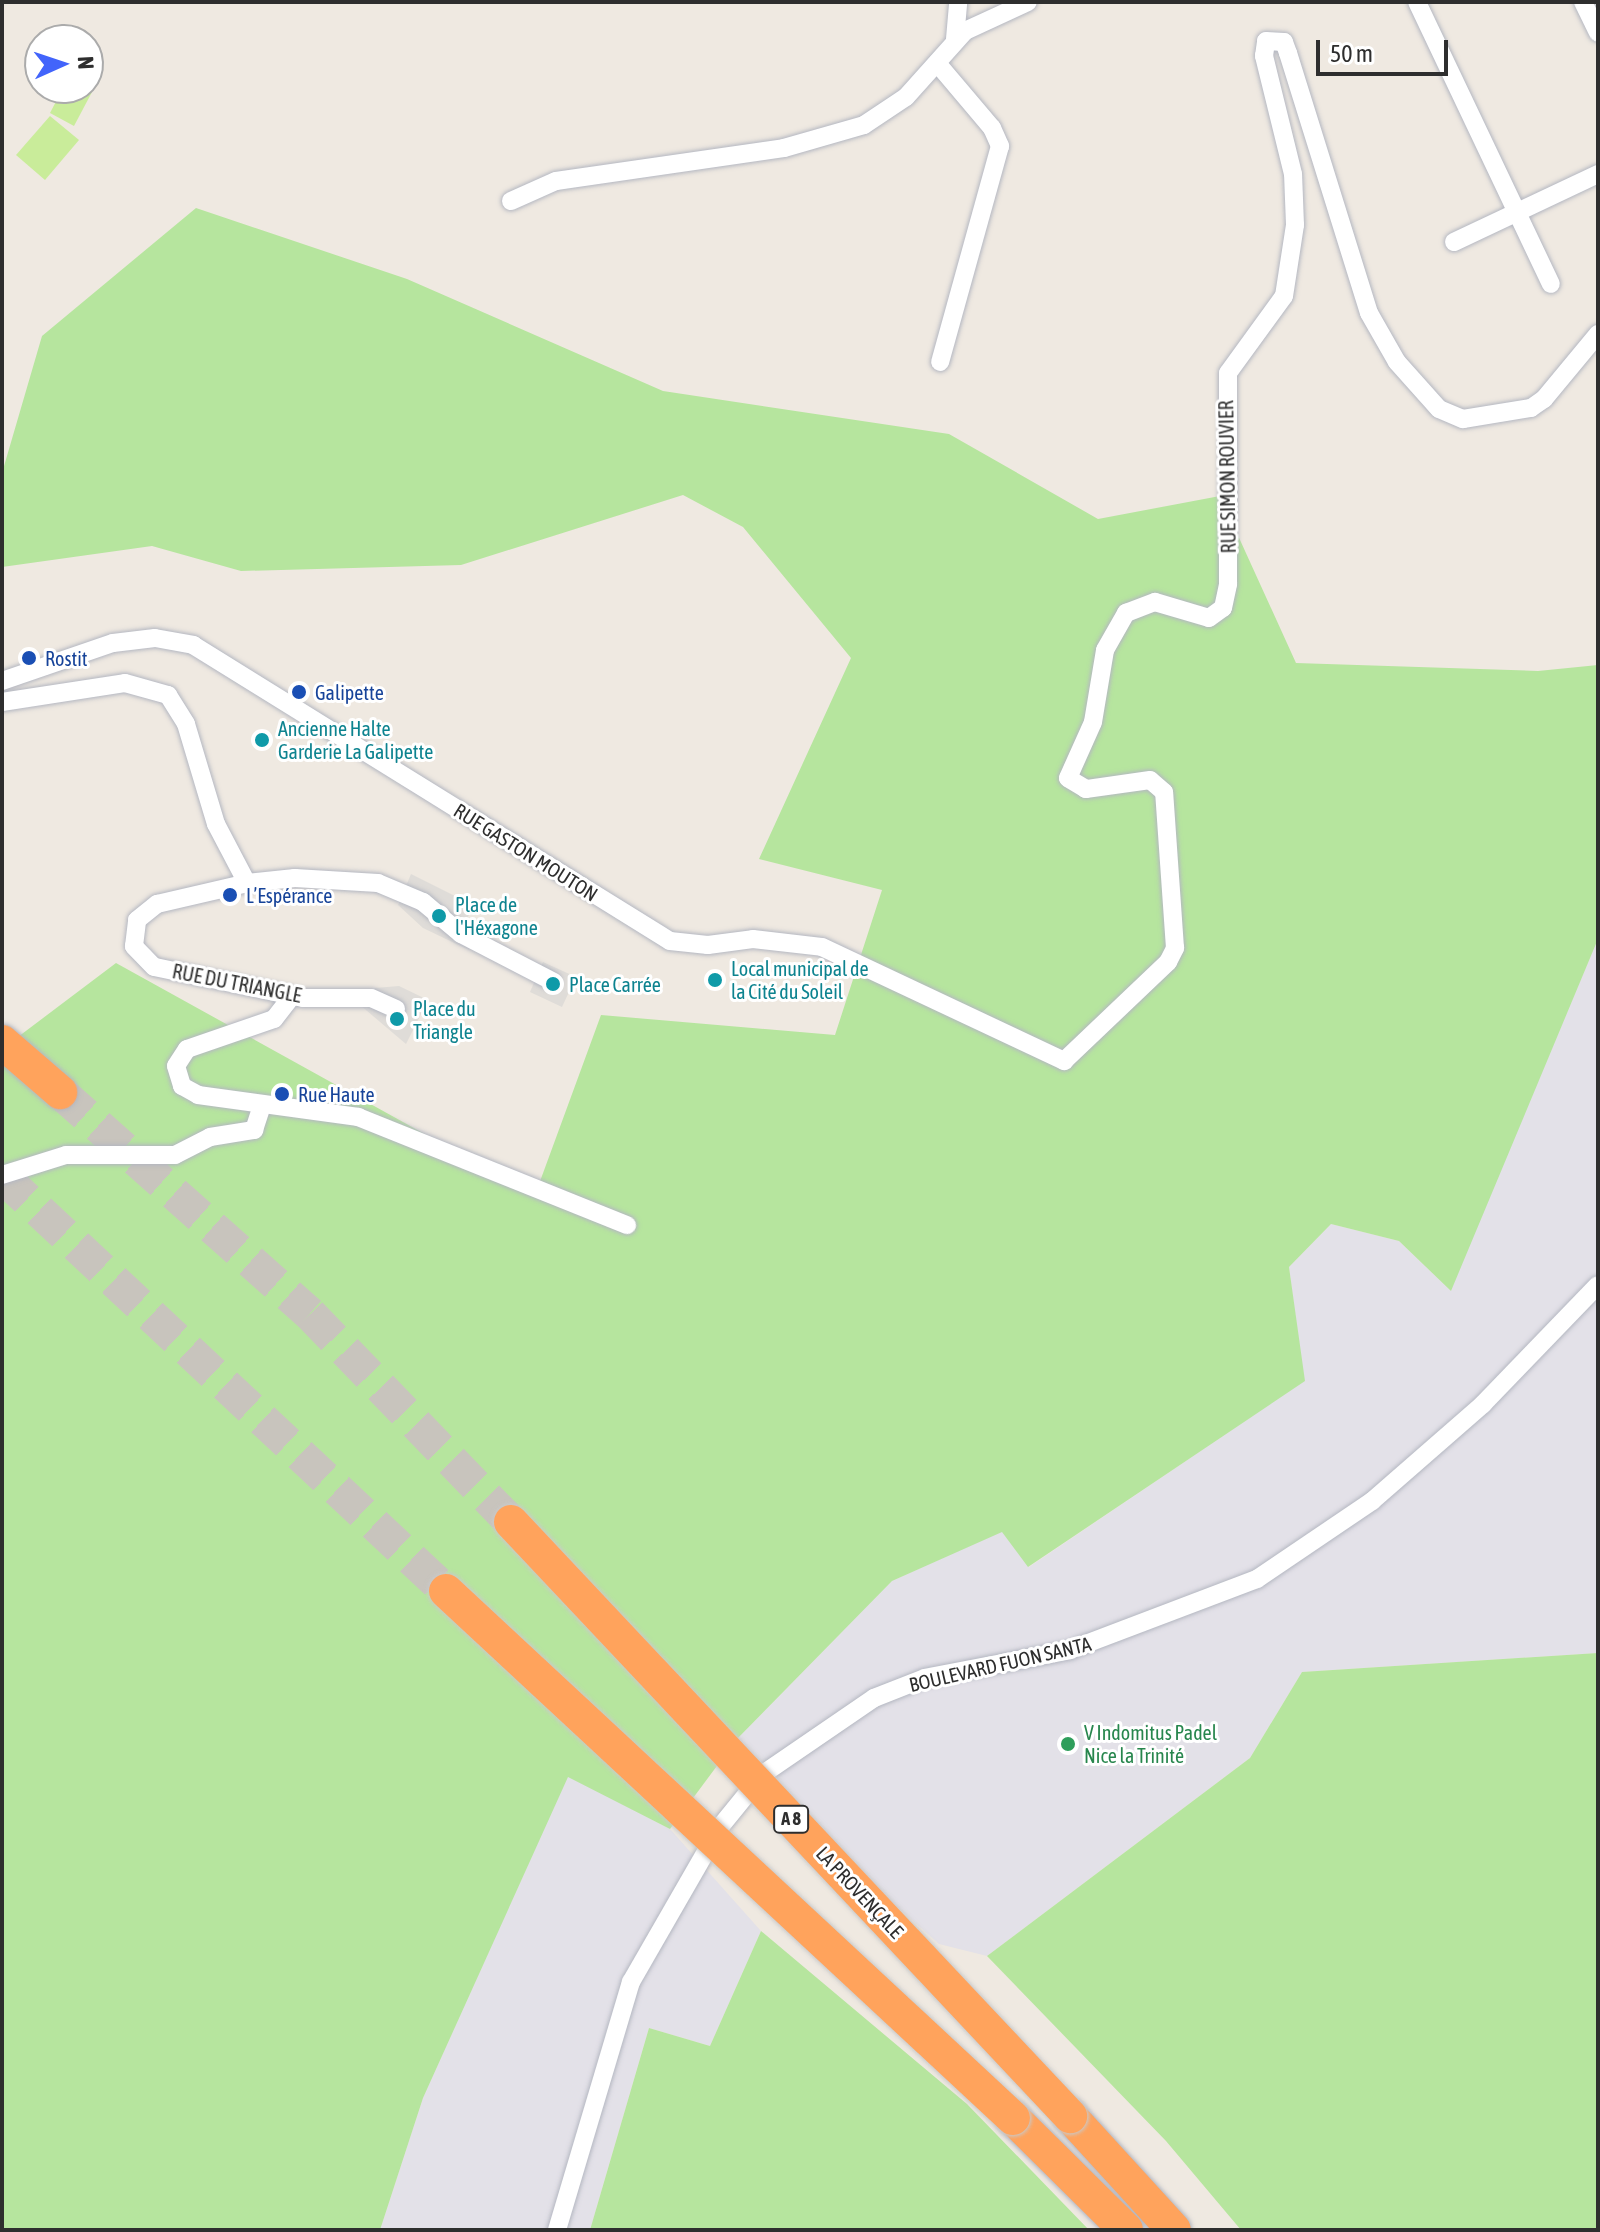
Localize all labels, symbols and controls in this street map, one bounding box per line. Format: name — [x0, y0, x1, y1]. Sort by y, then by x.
north arrow — [24, 24, 104, 104]
scale bar — [1320, 24, 1452, 74]
text: 50 m — [1330, 40, 1373, 67]
text: N — [73, 56, 99, 70]
street label: RUE SIMON ROUVIER — [1214, 400, 1240, 554]
place label: Rostit — [45, 646, 88, 670]
marker: Rostit — [20, 649, 38, 667]
place label: Galipette — [315, 680, 384, 704]
marker: Galipette — [290, 683, 308, 701]
place label: Ancienne Halte Garderie La Galipette — [278, 716, 433, 763]
marker: Ancienne Halte Garderie La Galipette — [253, 731, 271, 749]
street label: RUE GASTON MOUTON — [450, 798, 602, 906]
place label: L’Espérance — [246, 883, 332, 907]
marker: L’Espérance — [221, 886, 239, 904]
place label: Place de l'Héxagone — [455, 892, 538, 939]
marker: Place de l'Héxagone — [430, 907, 448, 925]
place label: Local municipal de la Cité du Soleil — [731, 956, 869, 1003]
street label: RUE DU TRIANGLE — [170, 959, 304, 1007]
marker: Local municipal de la Cité du Soleil — [706, 971, 724, 989]
place label: Place Carrée — [569, 972, 661, 996]
marker: Place Carrée — [544, 975, 562, 993]
place label: Place du Triangle — [413, 996, 476, 1043]
marker: Place du Triangle — [388, 1010, 406, 1028]
place label: Rue Haute — [298, 1082, 375, 1106]
marker: Rue Haute — [273, 1085, 291, 1103]
street label: BOULEVARD FUON SANTA — [907, 1631, 1093, 1697]
place label: V Indomitus Padel Nice la Trinité — [1084, 1720, 1217, 1767]
marker: V Indomitus Padel Nice la Trinité — [1059, 1735, 1077, 1753]
road number: A 8 — [773, 1805, 809, 1833]
street label: LA PROVENÇALE — [811, 1841, 909, 1943]

